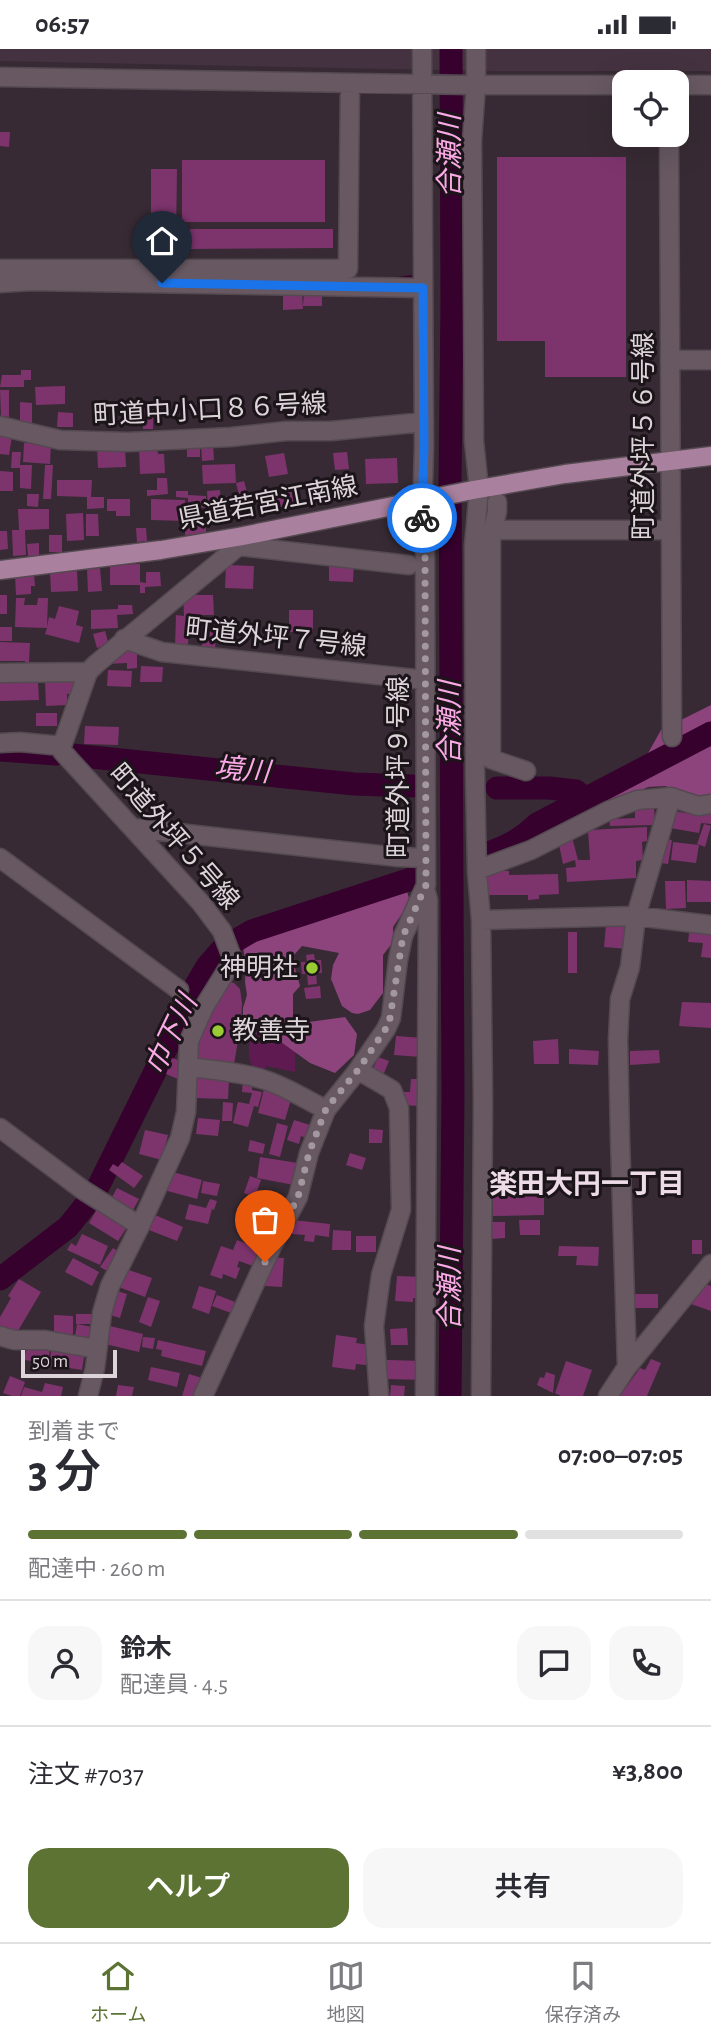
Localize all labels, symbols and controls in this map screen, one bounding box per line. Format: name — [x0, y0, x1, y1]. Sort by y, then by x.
text: 06:57 — [35, 11, 90, 37]
map controls — [612, 70, 689, 147]
button: locate — [612, 70, 689, 147]
water label: 合瀬川 — [435, 111, 465, 198]
pin — [132, 211, 192, 283]
icon: home — [143, 222, 181, 260]
street label: 町道外坪５６号線 — [630, 332, 657, 540]
street label: 町道中小口８６号線 — [92, 390, 328, 429]
street label: 県道若宮江南線 — [176, 472, 360, 533]
courier — [387, 483, 457, 553]
icon: bike — [403, 499, 441, 537]
street label: 町道外坪７号線 — [184, 615, 368, 660]
street label: 町道外坪９号線 — [385, 676, 412, 858]
water label: 合瀬川 — [435, 678, 465, 765]
water label: 境川 — [213, 753, 274, 788]
street label: 町道外坪５号線 — [104, 759, 244, 914]
place label: 神明社 — [220, 954, 298, 981]
marker: 神明社 — [304, 960, 320, 976]
water label: 巾下川 — [139, 988, 204, 1079]
place label: 教善寺 — [232, 1017, 310, 1044]
marker: 教善寺 — [210, 1023, 226, 1039]
district label: 楽田大円一丁目 — [489, 1169, 685, 1199]
pin — [235, 1190, 295, 1262]
icon: bag — [246, 1201, 284, 1239]
water label: 合瀬川 — [435, 1244, 465, 1331]
scale bar — [21, 1347, 117, 1379]
text: 50 m — [32, 1352, 68, 1371]
text: 到着まで — [28, 1421, 120, 1444]
text: 07:00–07:05 — [558, 1442, 683, 1468]
text: 3 分 — [28, 1450, 101, 1496]
text: 配達中 · 260 m — [28, 1558, 165, 1581]
button: person — [28, 1626, 102, 1700]
button: chat — [517, 1626, 591, 1700]
button: phone — [609, 1626, 683, 1700]
text: 鈴木 — [120, 1636, 172, 1662]
text: 配達員 · 4.5 — [120, 1674, 228, 1697]
text: ¥3,800 — [612, 1758, 683, 1784]
text: 注文 #7037 — [28, 1762, 144, 1788]
button: ヘルプ — [28, 1848, 349, 1928]
button: 共有 — [363, 1848, 683, 1928]
tab: ホーム — [90, 1957, 147, 2027]
tab: 地図 — [327, 1957, 365, 2027]
tab: 保存済み — [545, 1957, 621, 2027]

